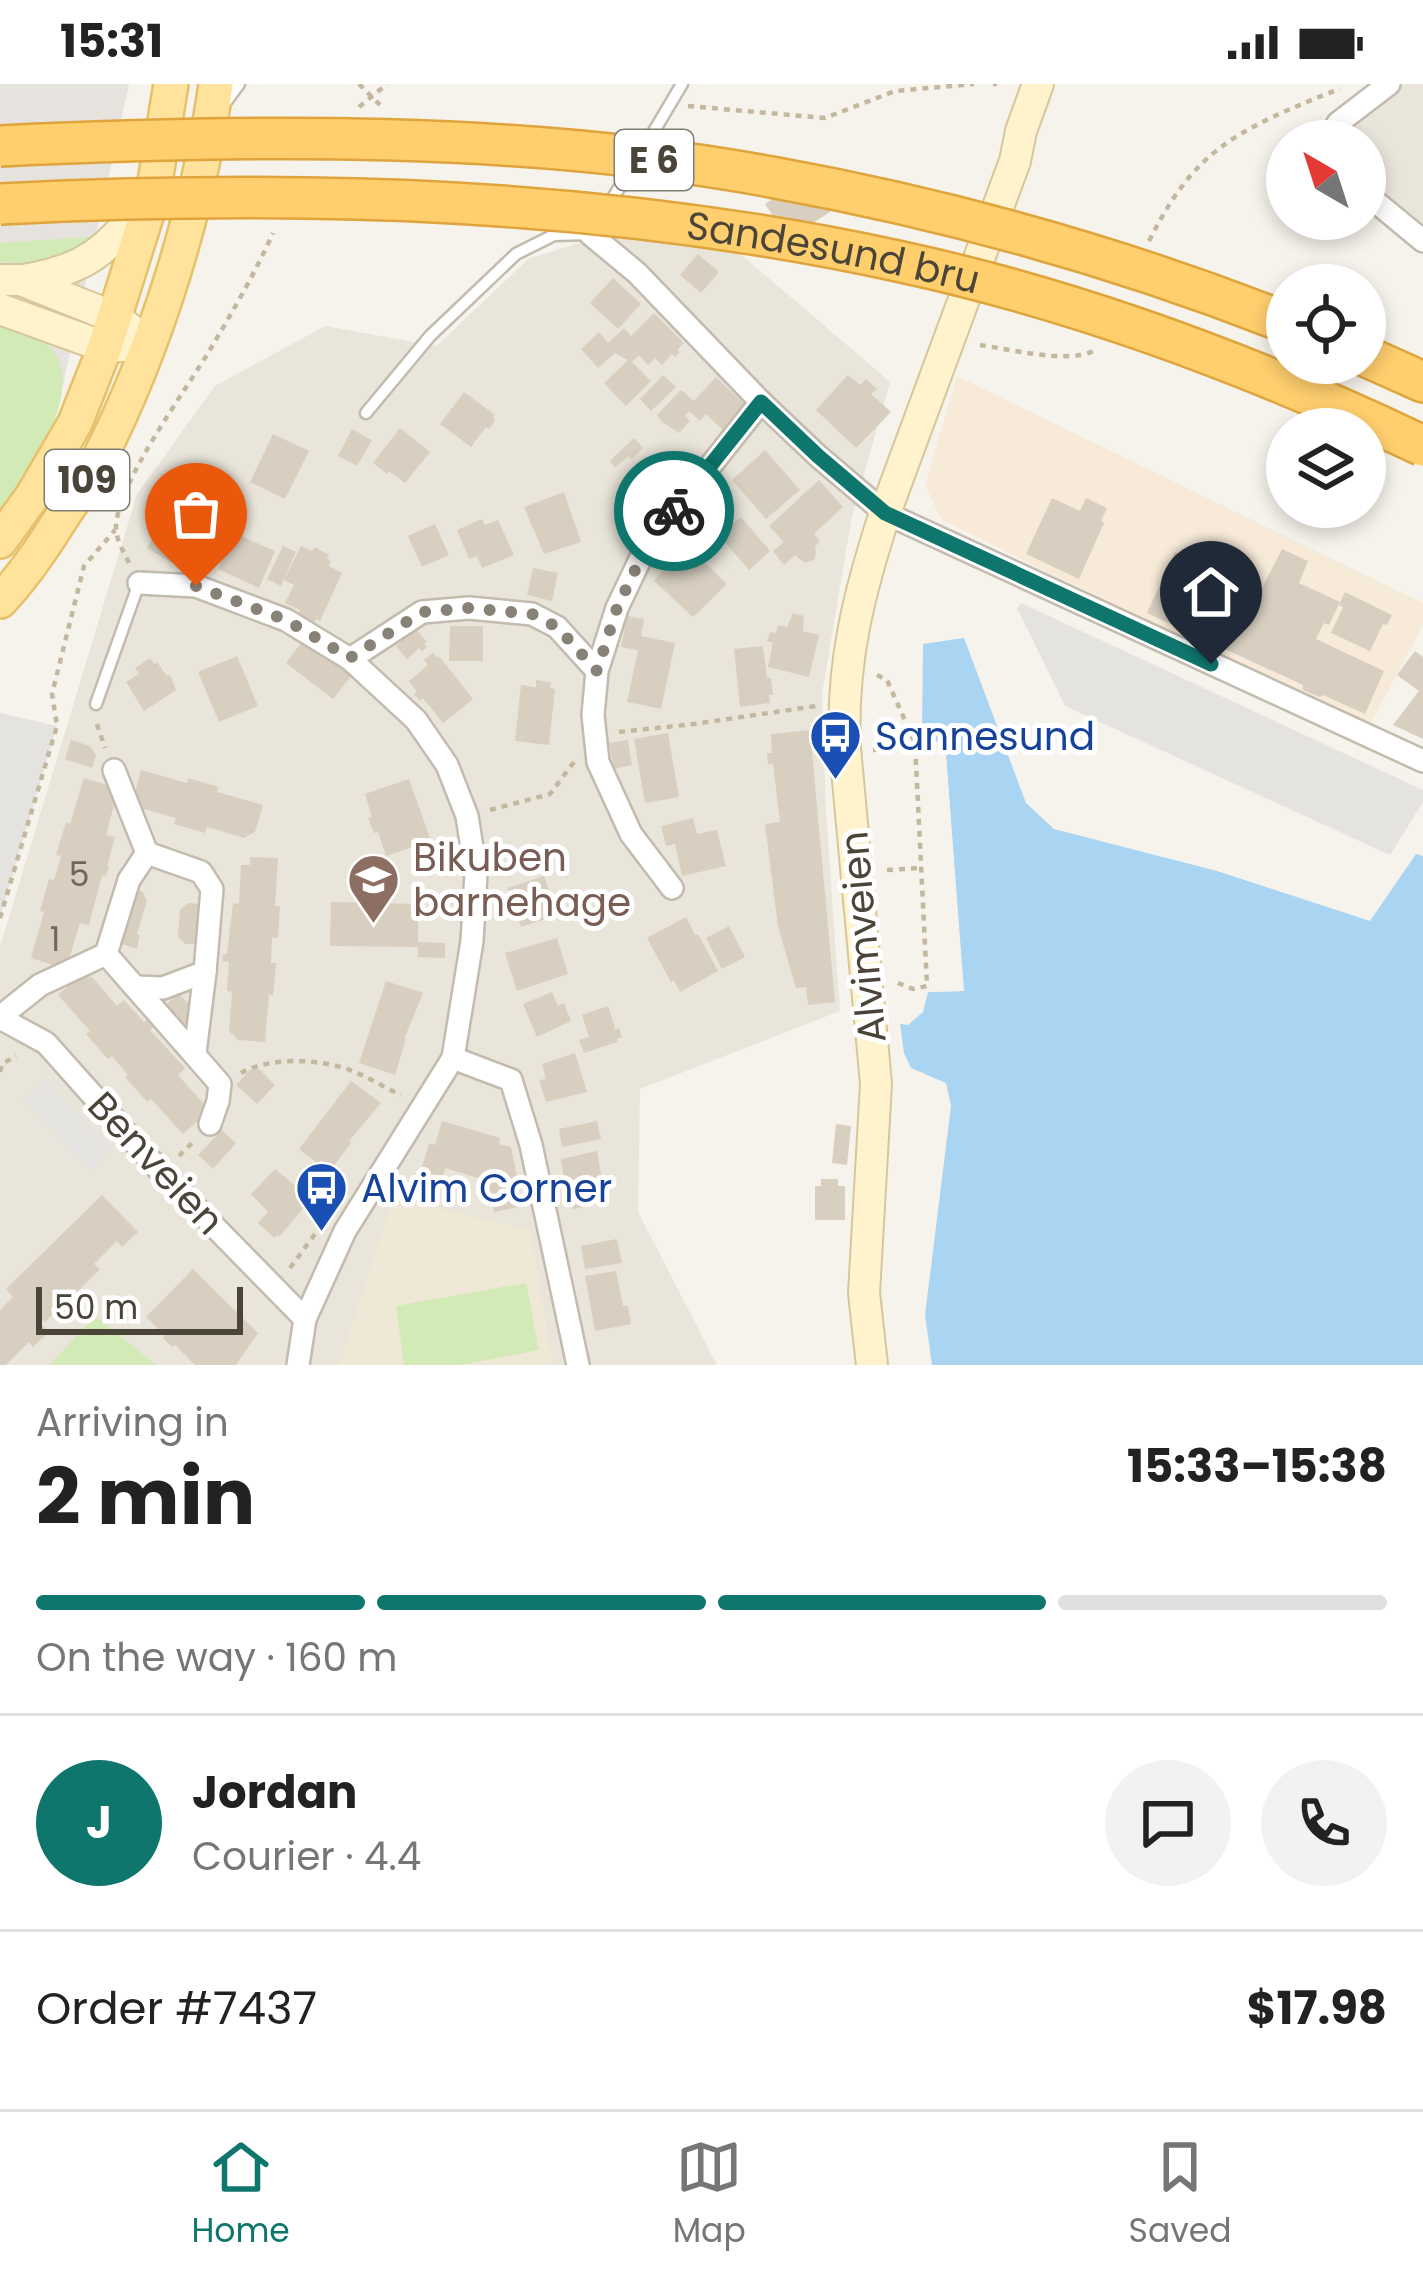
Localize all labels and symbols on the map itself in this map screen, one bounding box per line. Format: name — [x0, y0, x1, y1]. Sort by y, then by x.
north arrow — [1266, 120, 1386, 240]
road number: E 6 — [615, 130, 693, 190]
street label: Sandesund bru — [683, 197, 986, 307]
road number: 109 — [45, 450, 129, 510]
courier — [614, 451, 734, 571]
pin — [145, 463, 247, 586]
pin — [1160, 541, 1262, 664]
bus stop icon: Sannesund — [808, 708, 864, 782]
place label: Sannesund — [875, 709, 1095, 764]
street label: Alvimveien — [826, 829, 900, 1045]
place label: Bikuben barnehage — [413, 830, 631, 930]
house number: 5 — [69, 851, 89, 898]
school or university icon: Bikuben barnehage — [346, 851, 402, 925]
house number: 1 — [50, 916, 60, 963]
street label: Benveien — [75, 1079, 237, 1247]
bus stop icon: Alvim Corner — [294, 1160, 350, 1234]
place label: Alvim Corner — [361, 1161, 612, 1216]
scale bar — [36, 1281, 243, 1334]

